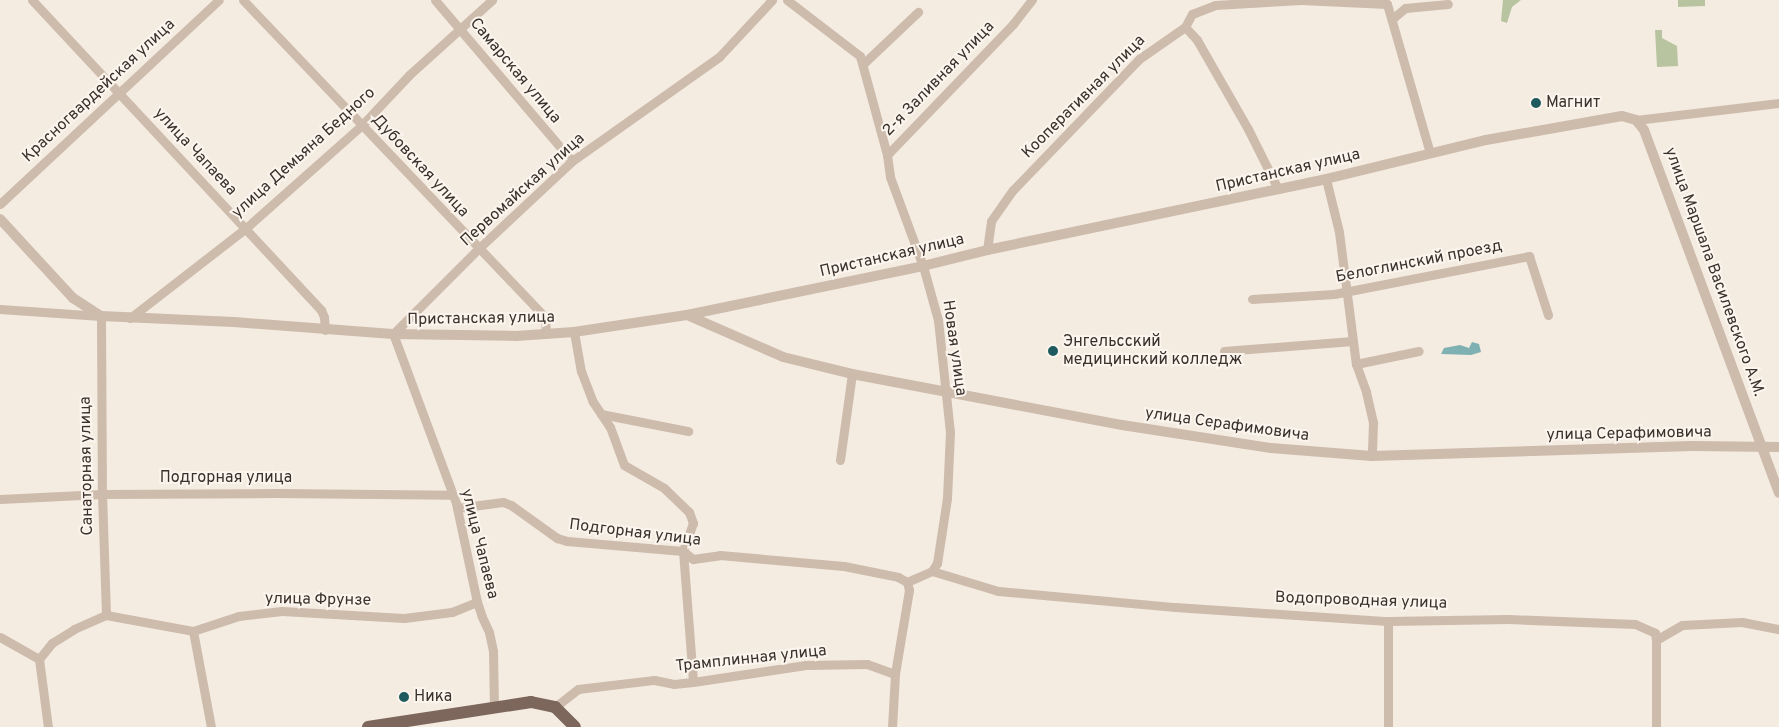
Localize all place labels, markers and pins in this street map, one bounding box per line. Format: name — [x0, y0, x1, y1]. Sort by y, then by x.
place label: Магнит — [1546, 93, 1600, 113]
marker: Магнит — [1530, 97, 1542, 109]
place label: Энгельсский медицинский колледж — [1063, 332, 1242, 370]
marker: Энгельсский медицинский колледж — [1047, 345, 1059, 357]
place label: Ника — [414, 687, 452, 707]
marker: Ника — [398, 691, 410, 703]

